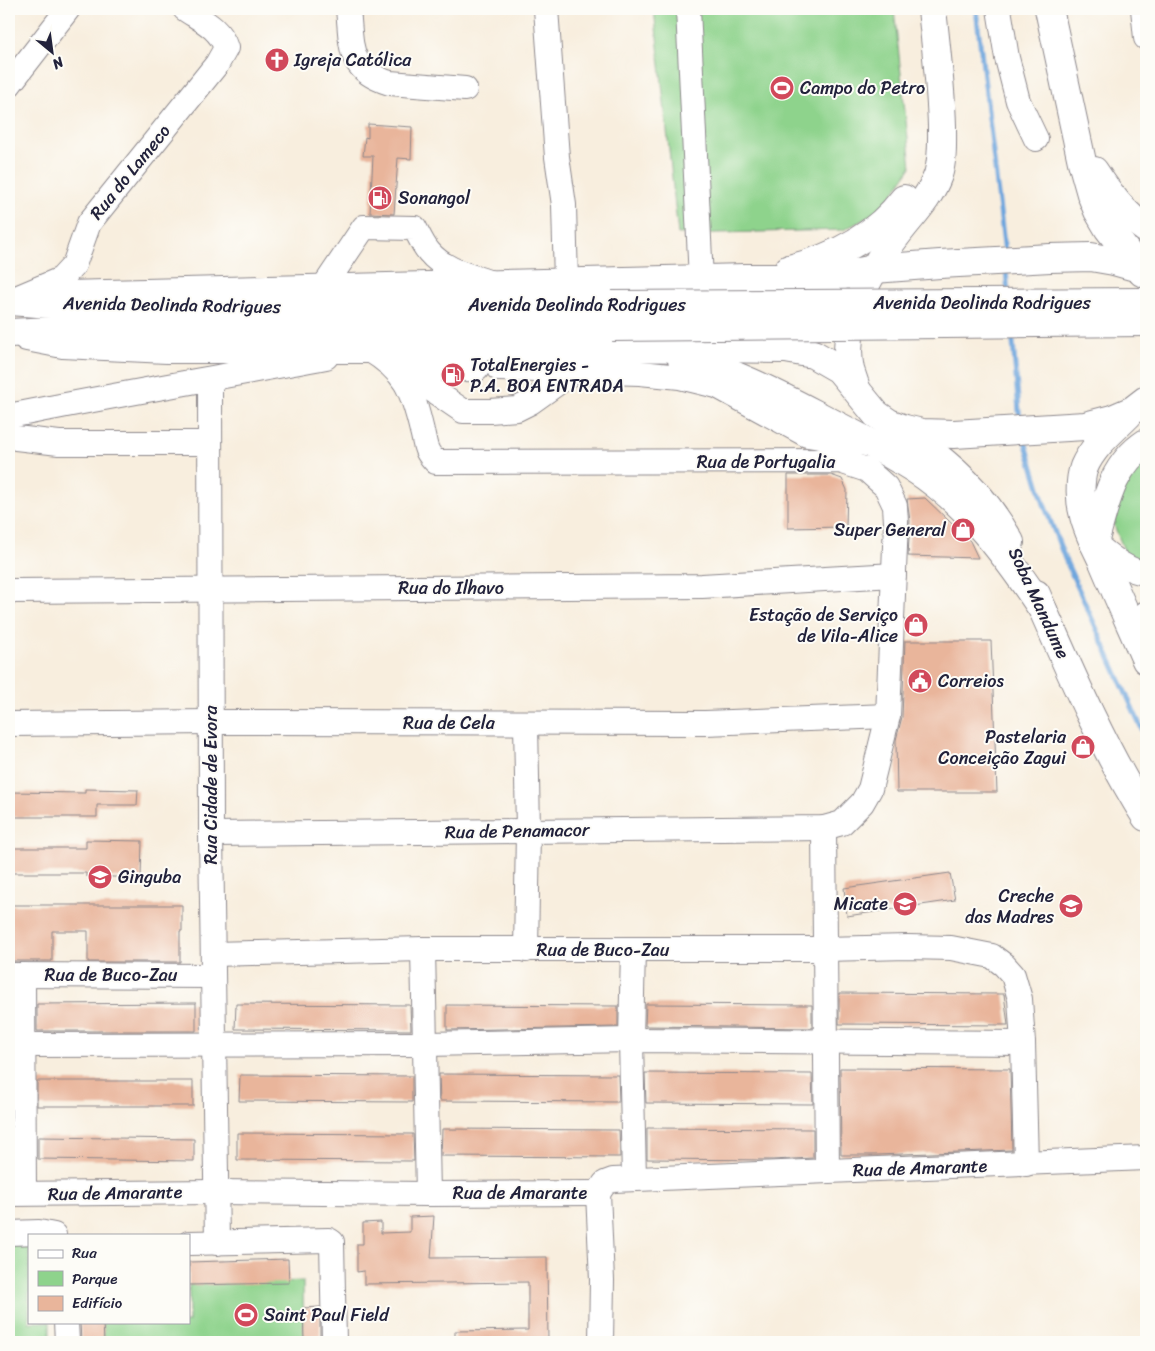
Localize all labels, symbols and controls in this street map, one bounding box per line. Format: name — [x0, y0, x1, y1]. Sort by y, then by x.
north arrow — [28, 28, 78, 78]
place label: Igreja Católica — [293, 44, 412, 76]
church icon: Igreja Católica — [264, 47, 290, 73]
text: N — [47, 49, 69, 76]
place label: Campo do Petro — [800, 72, 925, 104]
sports icon: Campo do Petro — [769, 75, 795, 101]
street label: Rua do Lameco — [81, 117, 179, 227]
place label: Sonangol — [398, 182, 471, 214]
fuel station icon: Sonangol — [367, 185, 393, 211]
street label: Avenida Deolinda Rodrigues — [62, 287, 282, 323]
street label: Avenida Deolinda Rodrigues — [872, 287, 1092, 319]
street label: Avenida Deolinda Rodrigues — [467, 289, 687, 321]
place label: TotalEnergies - P.A. BOA ENTRADA — [470, 349, 624, 402]
fuel station icon: TotalEnergies - P.A. BOA ENTRADA — [440, 362, 466, 388]
street label: Rua de Portugalia — [697, 446, 836, 478]
place label: Super General — [834, 514, 947, 546]
shop icon: Super General — [950, 517, 976, 543]
street label: Soba Mandume — [999, 542, 1079, 664]
street label: Rua do Ilhavo — [398, 572, 504, 604]
place label: Estação de Serviço de Vila-Alice — [749, 599, 898, 652]
shop icon: Estação de Serviço de Vila-Alice — [903, 612, 929, 638]
place label: Correios — [938, 665, 1004, 697]
public building icon: Correios — [907, 668, 933, 694]
street label: Rua Cidade de Evora — [195, 704, 227, 865]
street label: Rua de Cela — [403, 707, 496, 739]
place label: Pastelaria Conceição Zagui — [938, 721, 1067, 774]
shop icon: Pastelaria Conceição Zagui — [1070, 734, 1096, 760]
street label: Rua de Penamacor — [445, 814, 591, 848]
place label: Ginguba — [118, 861, 181, 893]
school or university icon: Ginguba — [87, 864, 113, 890]
place label: Creche das Madres — [965, 880, 1055, 933]
place label: Micate — [834, 888, 888, 920]
school or university icon: Micate — [892, 891, 918, 917]
school or university icon: Creche das Madres — [1058, 893, 1084, 919]
street label: Rua de Buco-Zau — [537, 934, 670, 966]
street label: Rua de Buco-Zau — [45, 959, 178, 991]
street label: Rua de Amarante — [852, 1150, 988, 1186]
street label: Rua de Amarante — [47, 1176, 183, 1210]
street label: Rua de Amarante — [453, 1177, 588, 1209]
legend — [28, 1234, 190, 1324]
text: Rua — [72, 1240, 97, 1266]
text: Parque — [72, 1266, 117, 1292]
text: Edifício — [72, 1290, 123, 1316]
place label: Saint Paul Field — [264, 1299, 390, 1331]
sports icon: Saint Paul Field — [233, 1302, 259, 1328]

